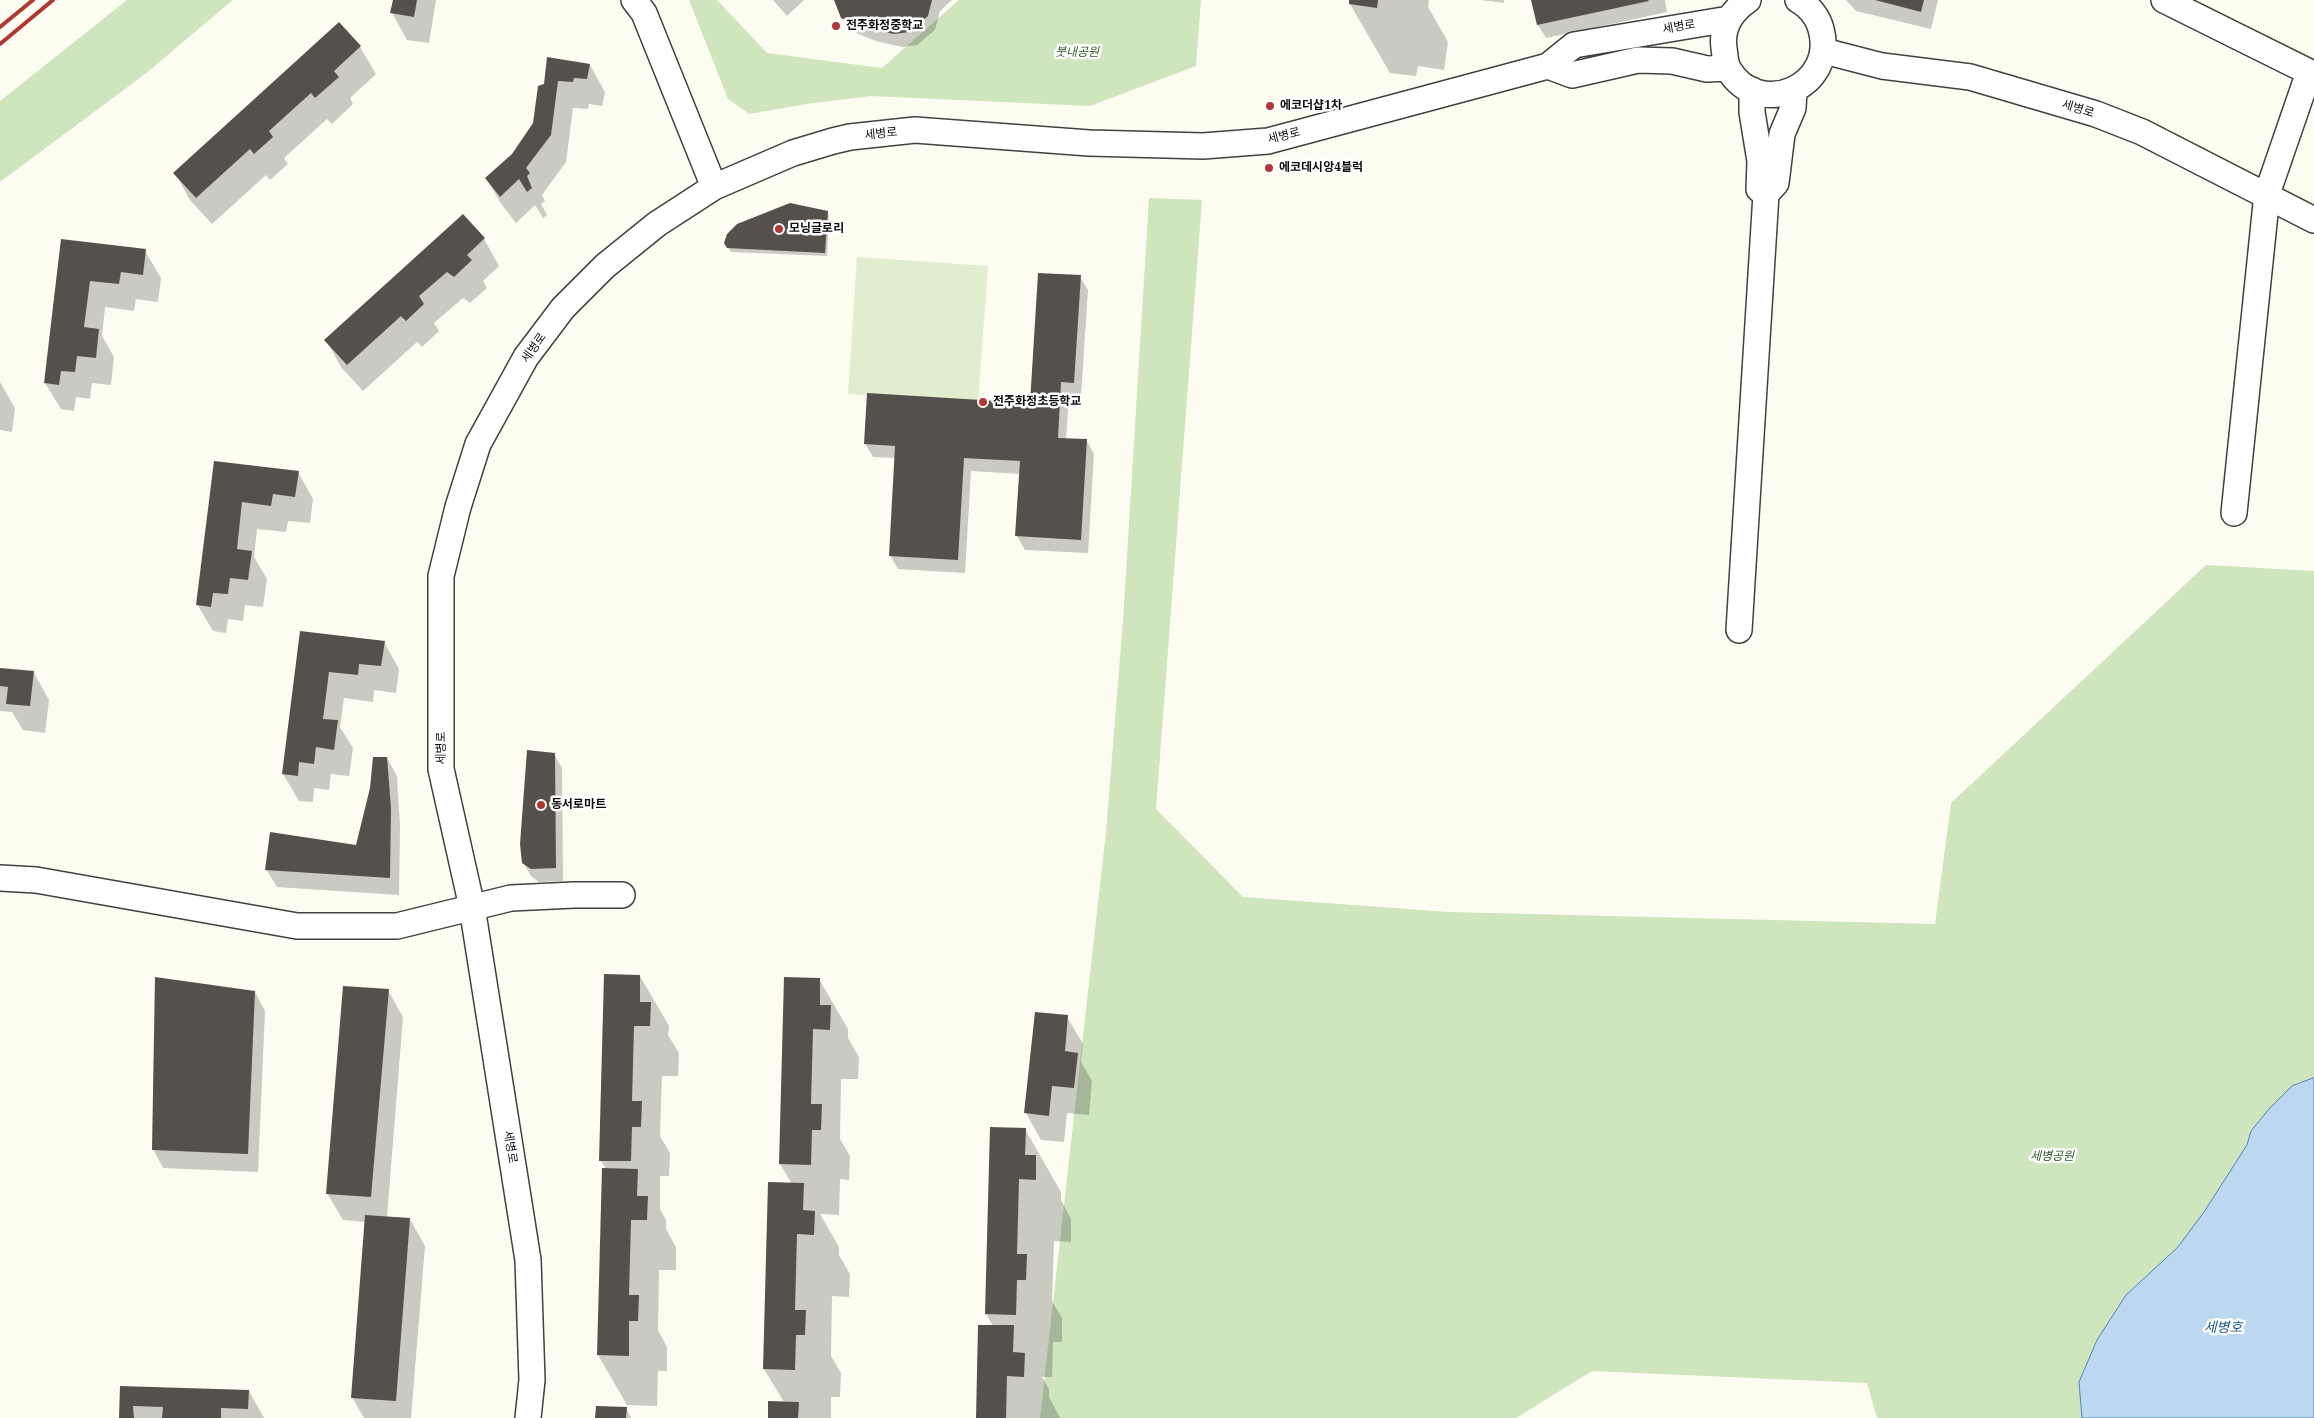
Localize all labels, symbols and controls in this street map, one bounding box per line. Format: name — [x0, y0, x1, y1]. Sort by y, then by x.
street label: 세병로 — [1661, 17, 1697, 37]
place label: 전주화정중학교 — [846, 19, 923, 33]
marker: 전주화정중학교 — [830, 20, 842, 32]
park label: 붓내공원 — [1055, 46, 1099, 60]
street label: 세병로 — [2060, 97, 2096, 121]
place label: 에코더샵1차 — [1280, 99, 1342, 113]
marker: 에코더샵1차 — [1264, 100, 1276, 112]
street label: 세병로 — [864, 125, 898, 143]
street label: 세병로 — [1266, 125, 1302, 147]
place label: 에코데시앙4블럭 — [1279, 161, 1363, 175]
marker: 에코데시앙4블럭 — [1263, 162, 1275, 174]
place label: 모닝글로리 — [789, 222, 844, 236]
marker: 모닝글로리 — [773, 223, 785, 235]
street label: 세병로 — [519, 330, 549, 366]
place label: 전주화정초등학교 — [993, 395, 1081, 409]
marker: 전주화정초등학교 — [977, 396, 989, 408]
street label: 세병로 — [435, 731, 449, 765]
place label: 동서로마트 — [551, 798, 606, 812]
marker: 동서로마트 — [535, 799, 547, 811]
street label: 세병로 — [500, 1130, 520, 1164]
park label: 세병공원 — [2030, 1150, 2074, 1164]
water label: 세병호 — [2204, 1320, 2242, 1336]

